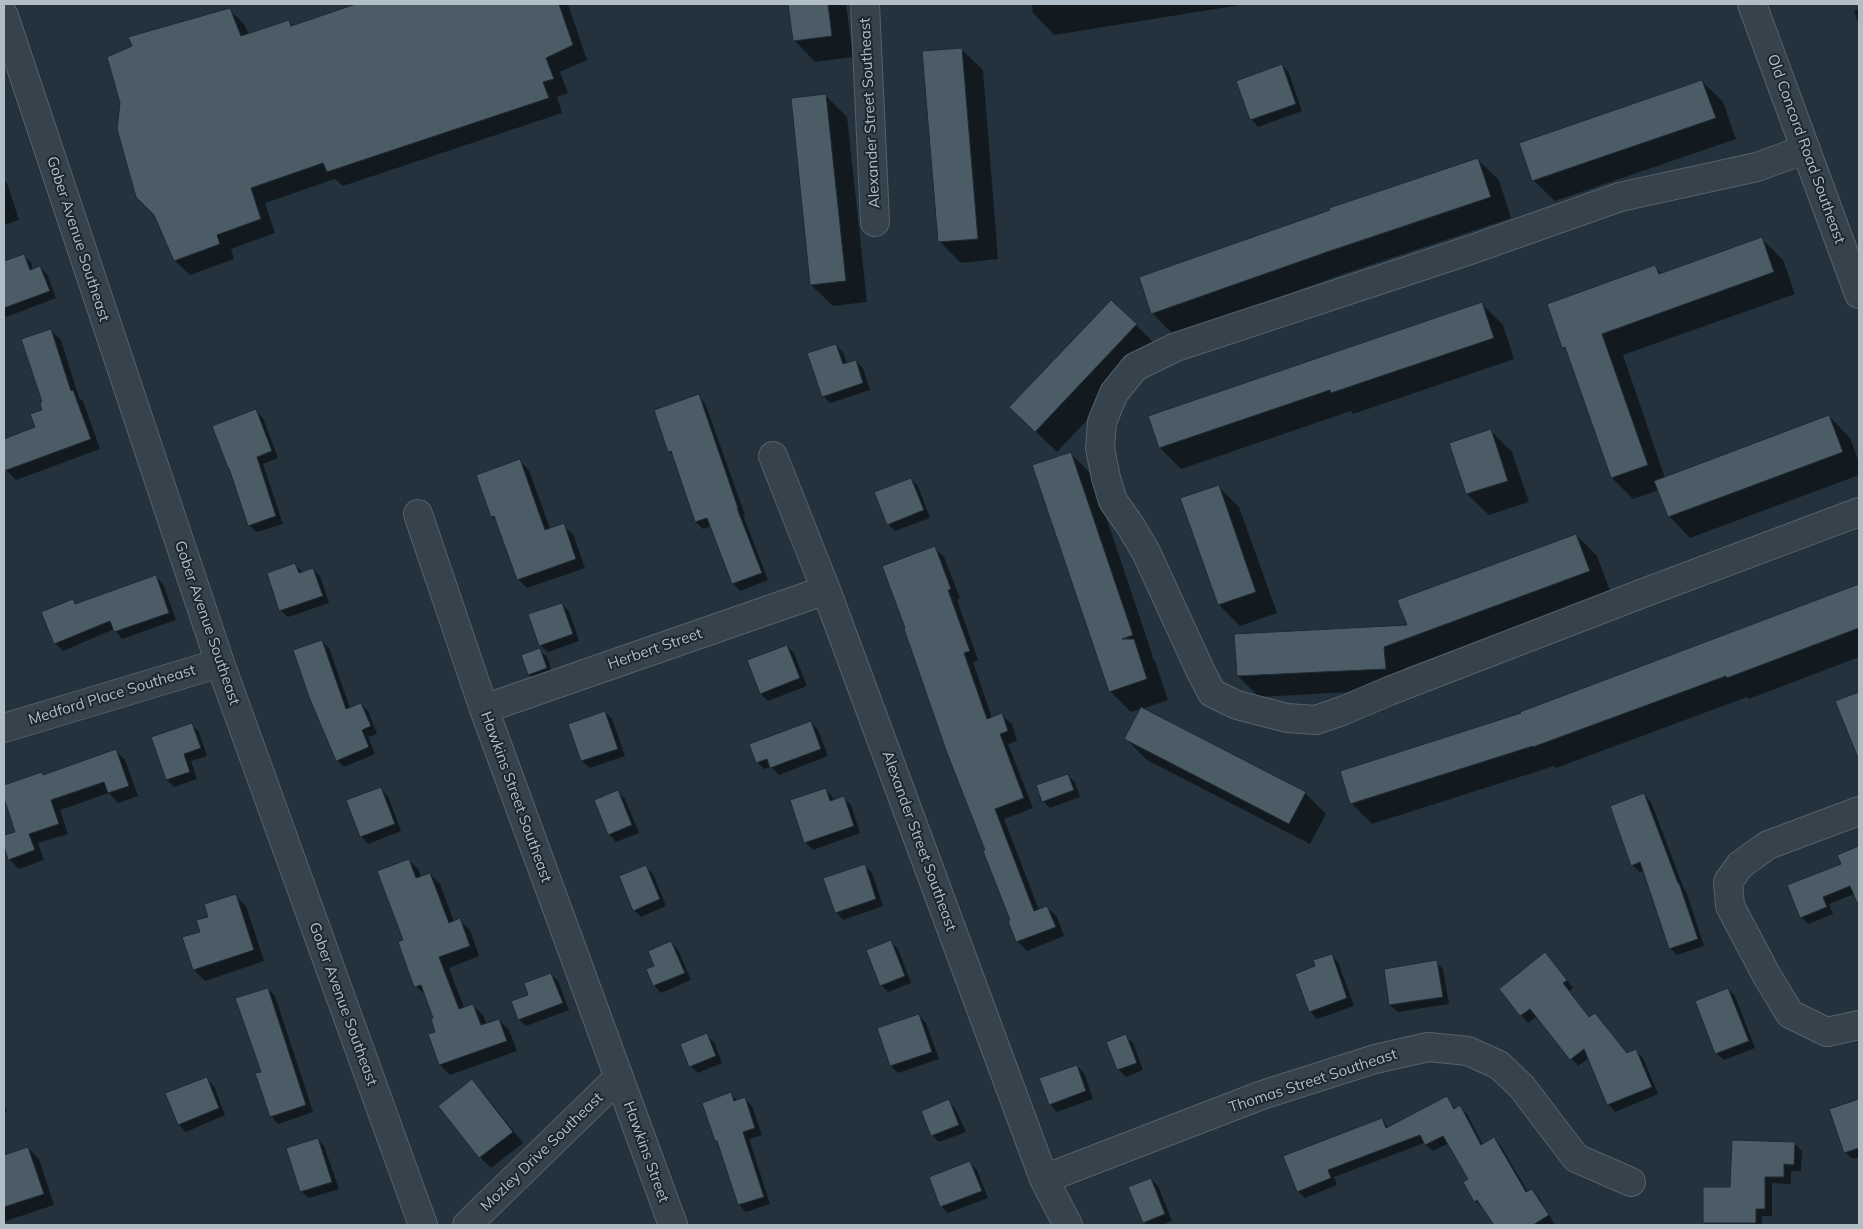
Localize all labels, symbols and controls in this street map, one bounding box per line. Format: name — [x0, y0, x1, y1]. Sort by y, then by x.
street label: Alexander Street Southeast — [856, 17, 884, 209]
street label: Old Concord Road Southeast — [1763, 52, 1849, 246]
street label: Gober Avenue Southeast — [43, 154, 113, 324]
street label: Gober Avenue Southeast — [170, 538, 244, 708]
street label: Herbert Street — [605, 624, 705, 674]
street label: Medford Place Southeast — [26, 661, 198, 729]
street label: Hawkins Street Southeast — [477, 709, 555, 885]
street label: Alexander Street Southeast — [878, 748, 960, 934]
street label: Gober Avenue Southeast — [305, 920, 381, 1088]
street label: Thomas Street Southeast — [1227, 1045, 1399, 1117]
street label: Mozley Drive Southeast — [477, 1089, 607, 1215]
street label: Hawkins Street — [619, 1099, 673, 1205]

